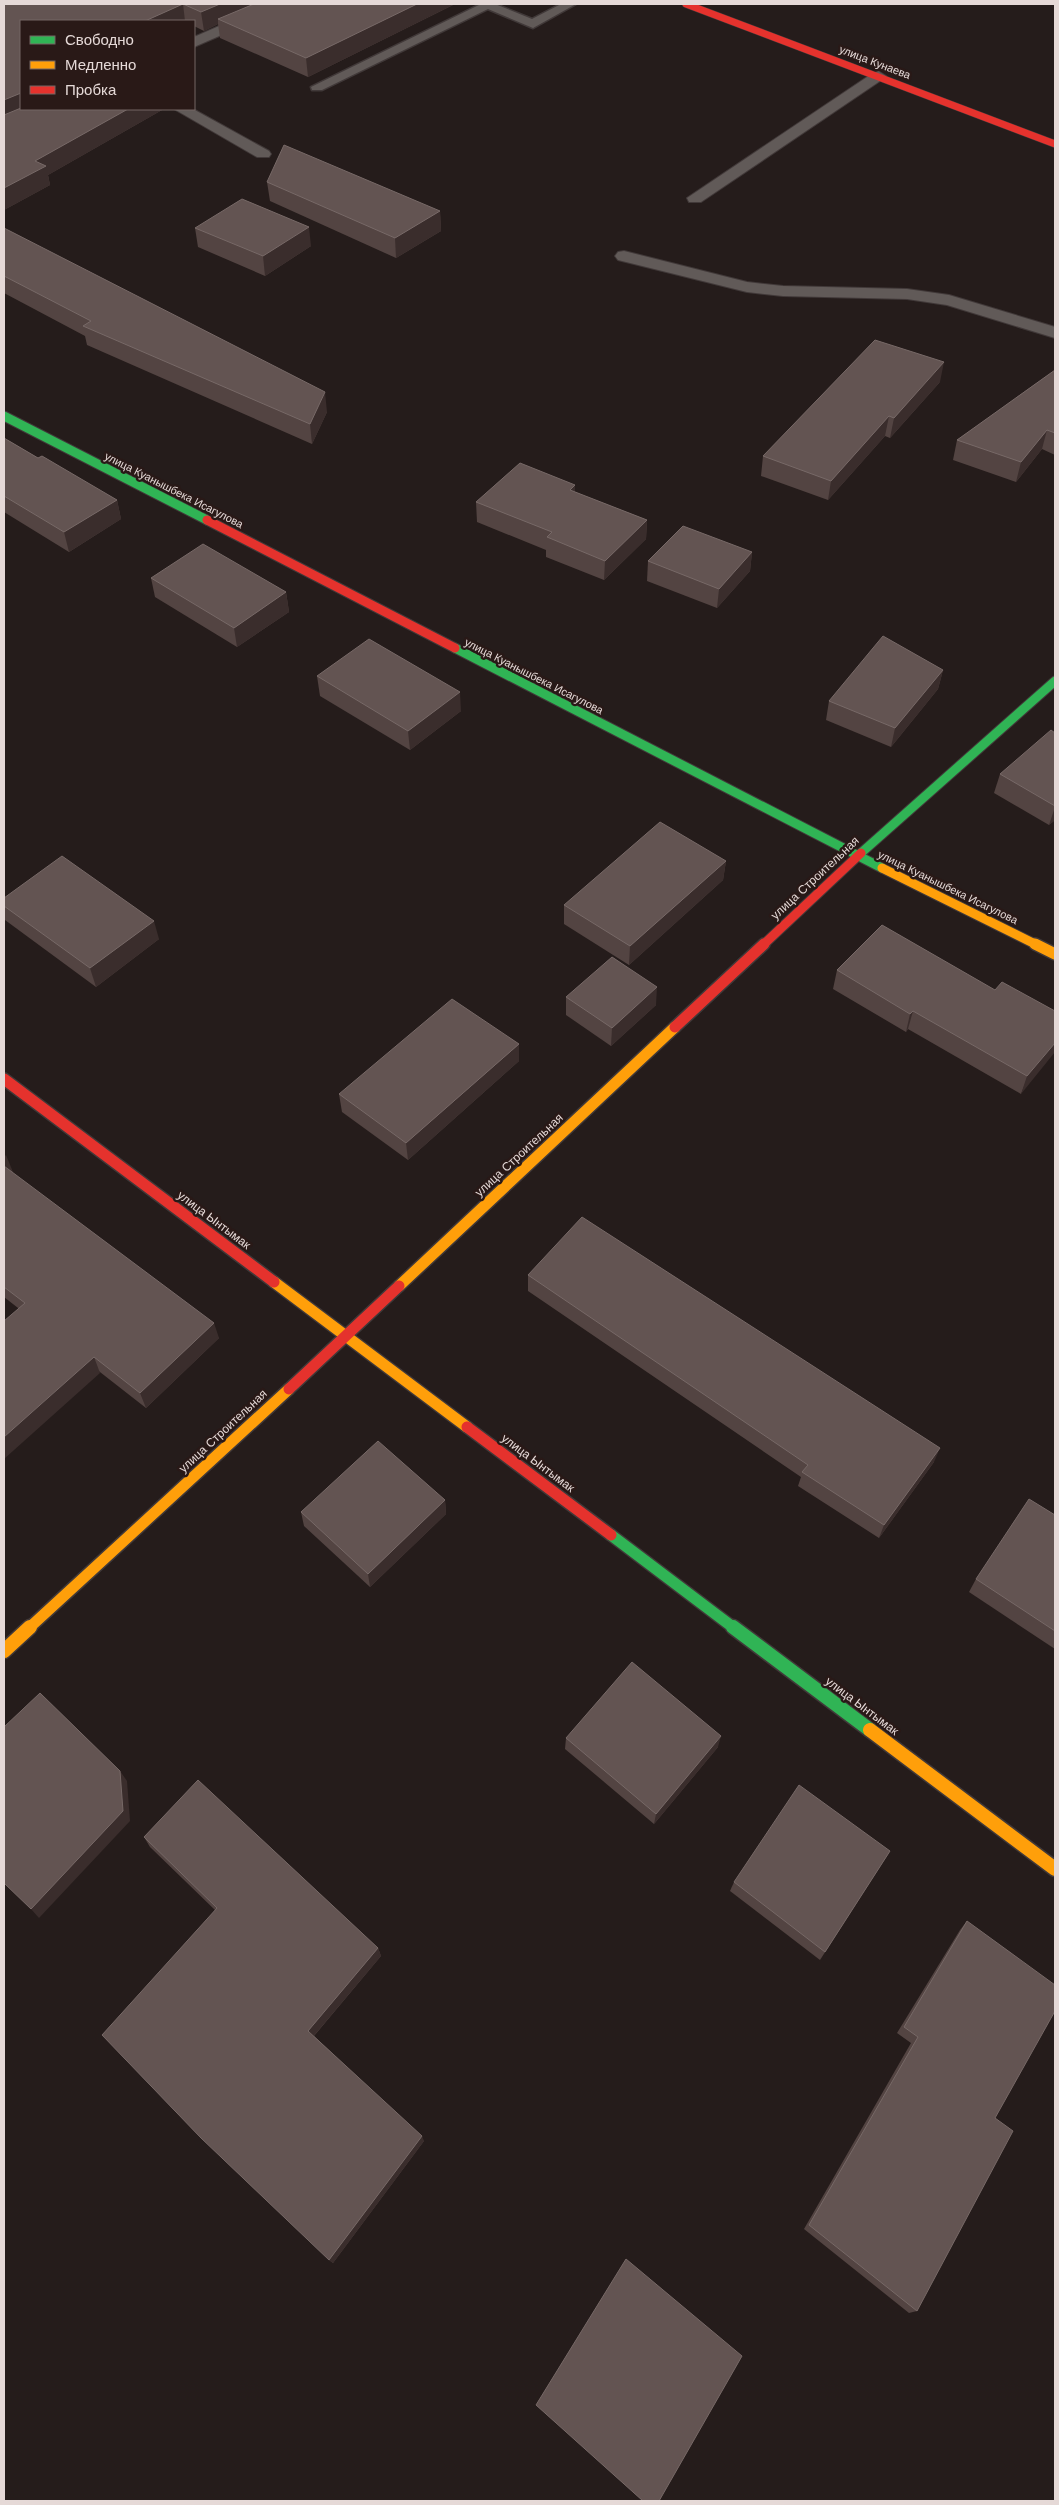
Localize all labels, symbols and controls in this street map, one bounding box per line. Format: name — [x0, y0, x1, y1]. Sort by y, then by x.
legend — [20, 20, 195, 110]
text: Свободно — [65, 31, 134, 48]
street label: улица Кунаева — [838, 43, 913, 81]
text: Медленно — [65, 56, 136, 73]
text: Пробка — [65, 81, 117, 98]
street label: улица Куанышбека Исагулова — [103, 450, 246, 531]
street label: улица Куанышбека Исагулова — [463, 636, 606, 717]
street label: улица Строительная — [768, 834, 862, 922]
street label: улица Куанышбека Исагулова — [876, 848, 1021, 926]
street label: улица Строительная — [472, 1111, 566, 1199]
street label: улица Ынтымак — [175, 1188, 254, 1252]
street label: улица Строительная — [176, 1387, 270, 1475]
street label: улица Ынтымак — [499, 1431, 578, 1495]
street label: улица Ынтымак — [823, 1674, 902, 1738]

